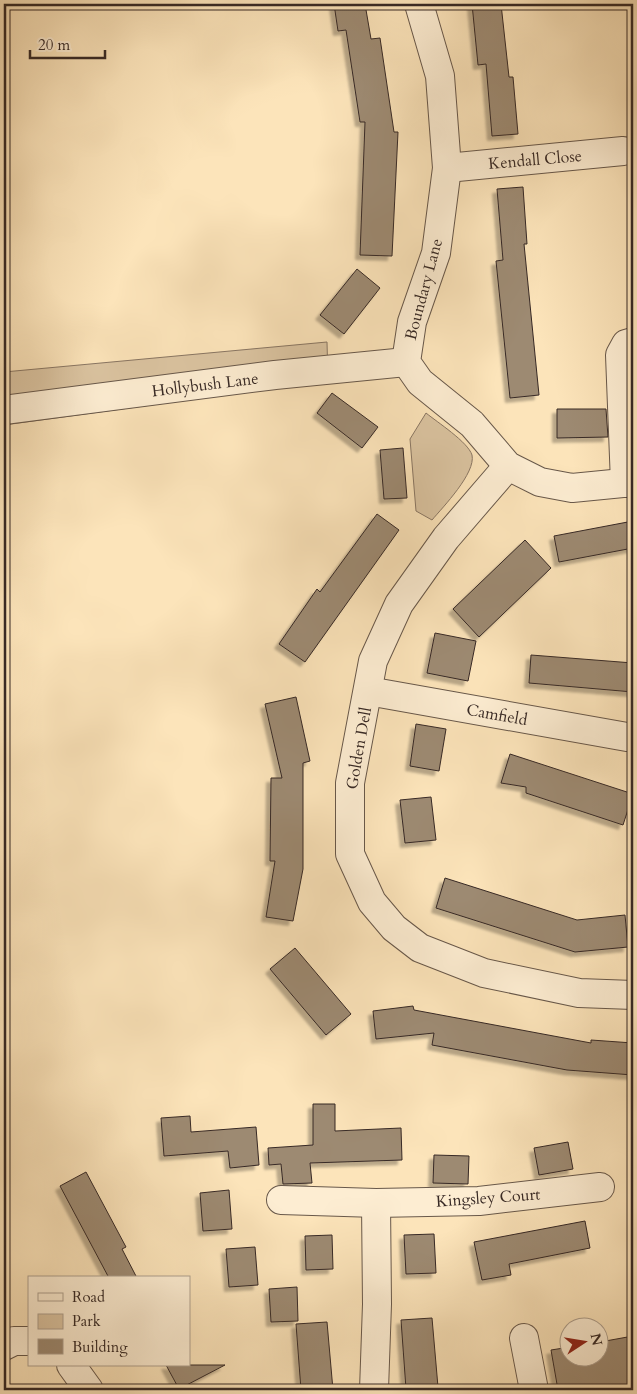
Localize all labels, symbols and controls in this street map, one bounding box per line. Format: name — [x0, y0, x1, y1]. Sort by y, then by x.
scale bar — [30, 28, 105, 60]
text: 20 m — [38, 35, 70, 55]
street label: Kendall Close — [487, 145, 583, 175]
street label: Boundary Lane — [400, 236, 448, 343]
street label: Hollybush Lane — [150, 368, 260, 402]
street label: Camfield — [465, 699, 530, 731]
street label: Golden Dell — [341, 705, 377, 791]
street label: Kingsley Court — [435, 1183, 541, 1213]
legend — [28, 1276, 190, 1366]
text: Road — [72, 1287, 105, 1307]
text: Park — [72, 1311, 101, 1331]
north arrow — [560, 1316, 610, 1366]
text: N — [586, 1331, 607, 1347]
text: Building — [72, 1337, 128, 1357]

